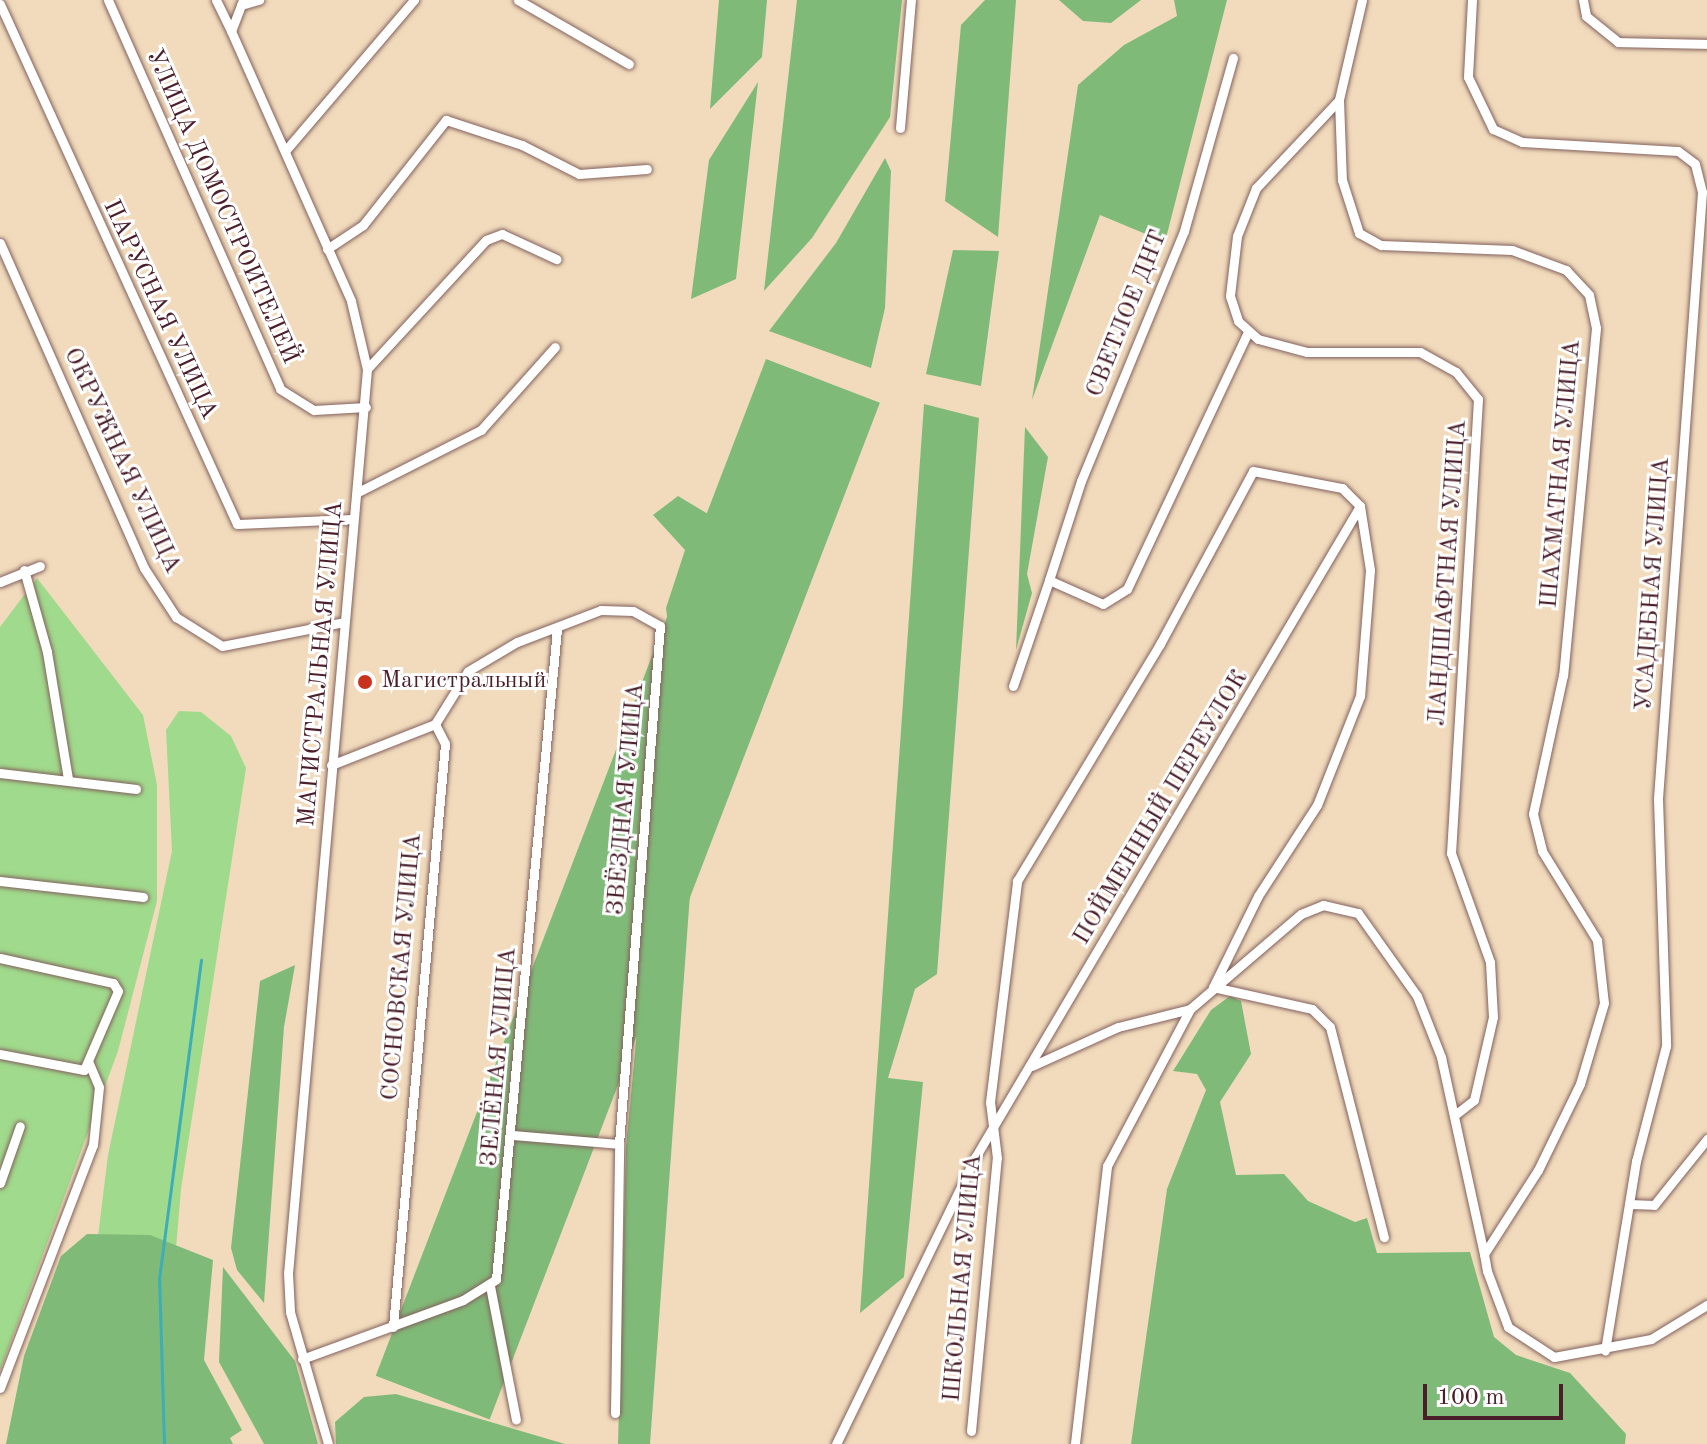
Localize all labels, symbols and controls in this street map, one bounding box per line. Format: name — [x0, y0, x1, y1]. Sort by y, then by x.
street label: УЛИЦА ДОМОСТРОИТЕЛЕЙ — [138, 45, 304, 369]
street label: ПАРУСНАЯ УЛИЦА — [96, 196, 222, 424]
street label: СВЕТЛОЕ ДНТ — [1081, 226, 1175, 402]
street label: ШАХМАТНАЯ УЛИЦА — [1536, 339, 1588, 609]
street label: ОКРУЖНАЯ УЛИЦА — [56, 344, 186, 578]
street label: ЛАНДШАФТНАЯ УЛИЦА — [1424, 419, 1474, 727]
street label: УСАДЕБНАЯ УЛИЦА — [1631, 456, 1677, 712]
street label: МАГИСТРАЛЬНАЯ УЛИЦА — [293, 500, 351, 828]
street label: ПОЙМЕННЫЙ ПЕРЕУЛОК — [1068, 665, 1256, 951]
place label: Магистральный — [381, 668, 546, 696]
marker: Магистральный — [356, 673, 374, 691]
street label: ЗВЁЗДНАЯ УЛИЦА — [602, 682, 652, 916]
street label: СОСНОВСКАЯ УЛИЦА — [377, 832, 429, 1102]
street label: ЗЕЛЁНАЯ УЛИЦА — [476, 946, 524, 1168]
street label: ШКОЛЬНАЯ УЛИЦА — [939, 1153, 989, 1403]
scale bar — [1427, 1368, 1567, 1418]
text: 100 m — [1437, 1386, 1505, 1410]

